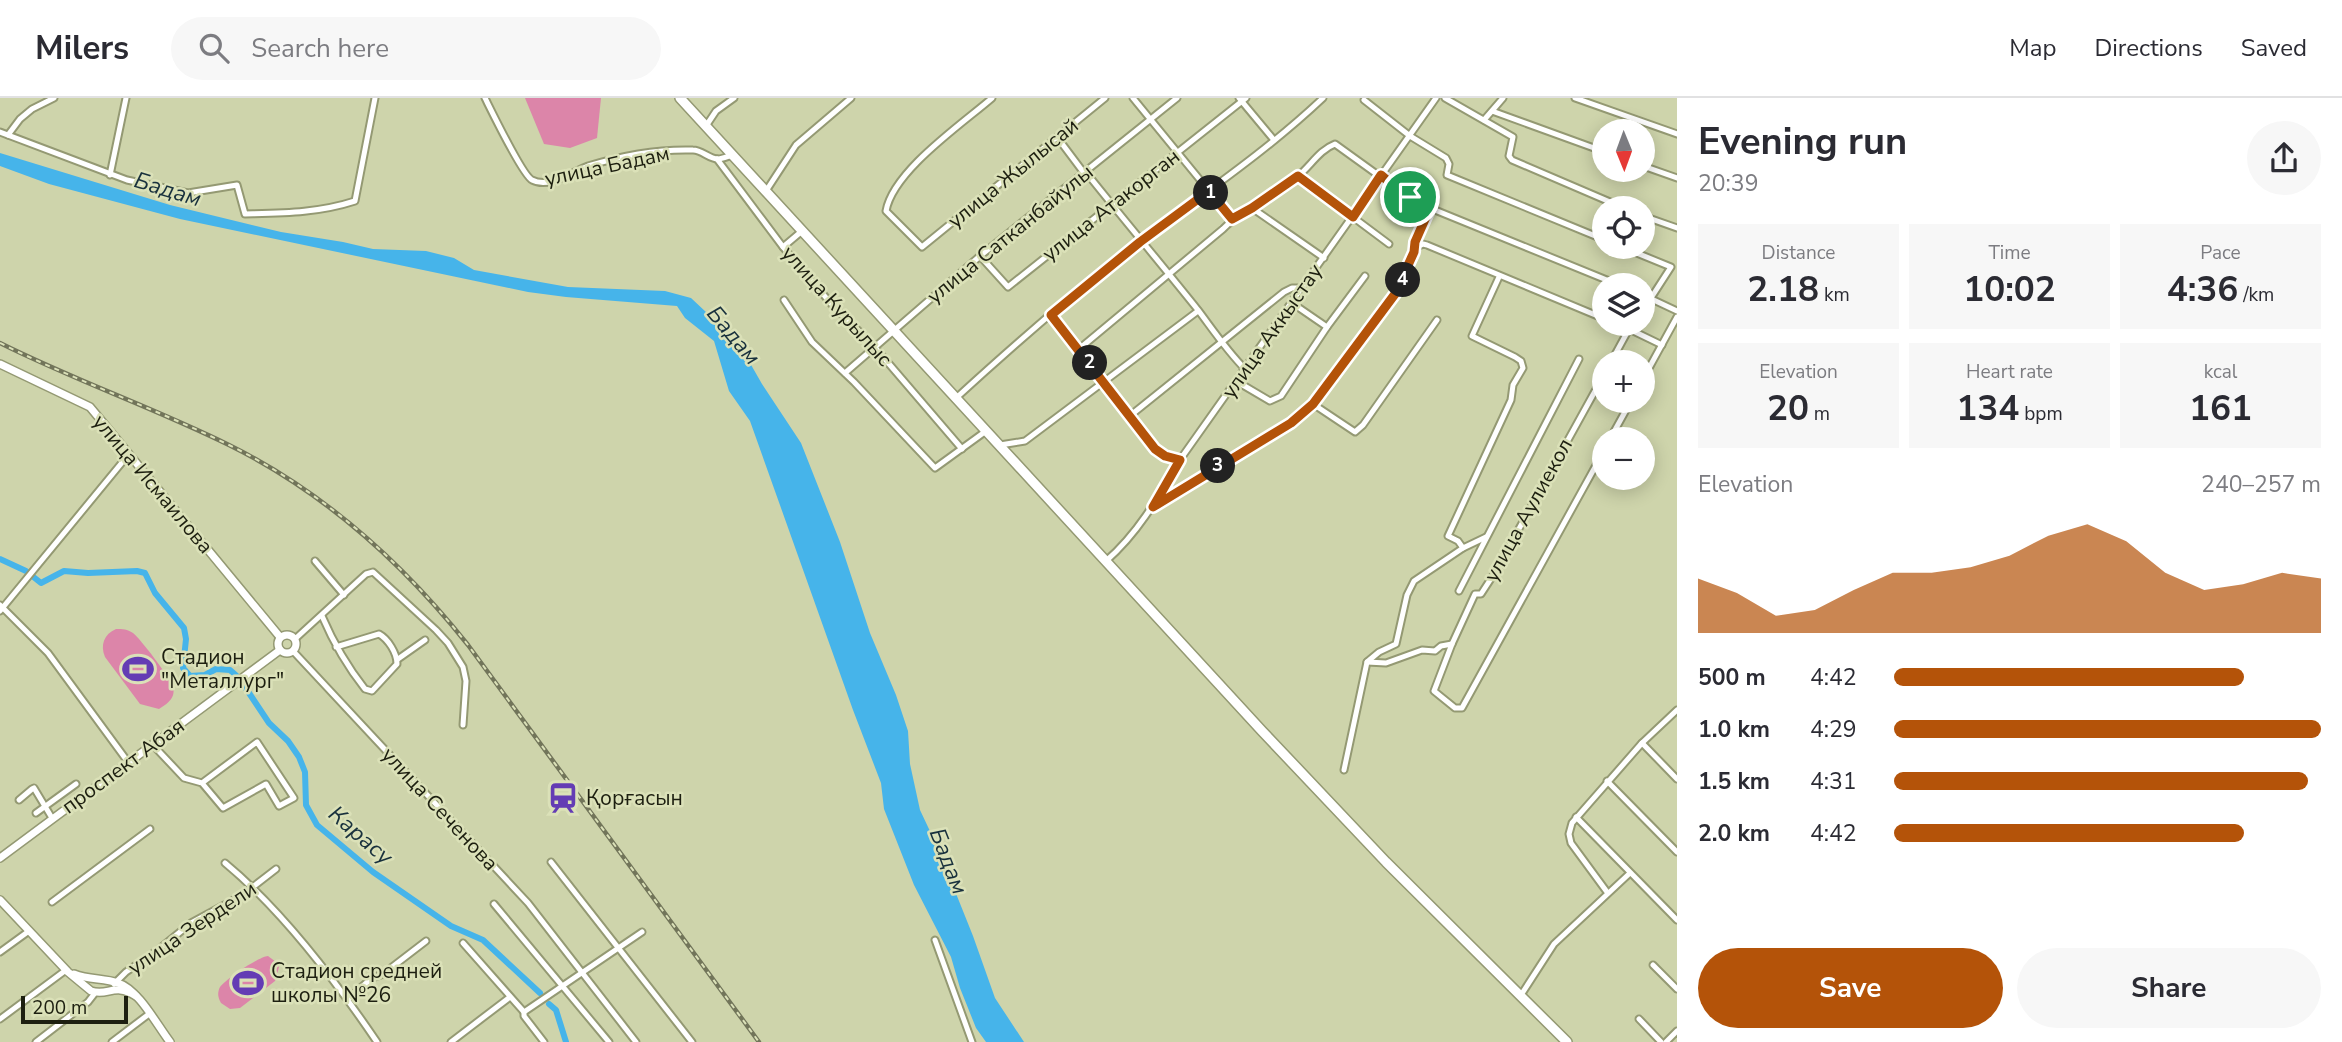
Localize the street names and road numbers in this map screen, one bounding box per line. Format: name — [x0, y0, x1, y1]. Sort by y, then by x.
street label: улица Жылысай — [942, 112, 1084, 234]
street label: улица Бадам — [542, 139, 672, 193]
street label: улица Атакорган — [1036, 142, 1186, 268]
street label: улица Сатканбайулы — [921, 158, 1099, 310]
street label: улица Курылыс — [775, 240, 899, 372]
street label: улица Аккыстау — [1215, 258, 1329, 404]
street label: улица Исмаилова — [86, 409, 220, 559]
street label: улица Аулиекол — [1477, 433, 1579, 587]
street label: проспект Абая — [56, 712, 190, 820]
street label: улица Сеченова — [375, 741, 505, 877]
street label: улица Зердели — [122, 875, 262, 981]

